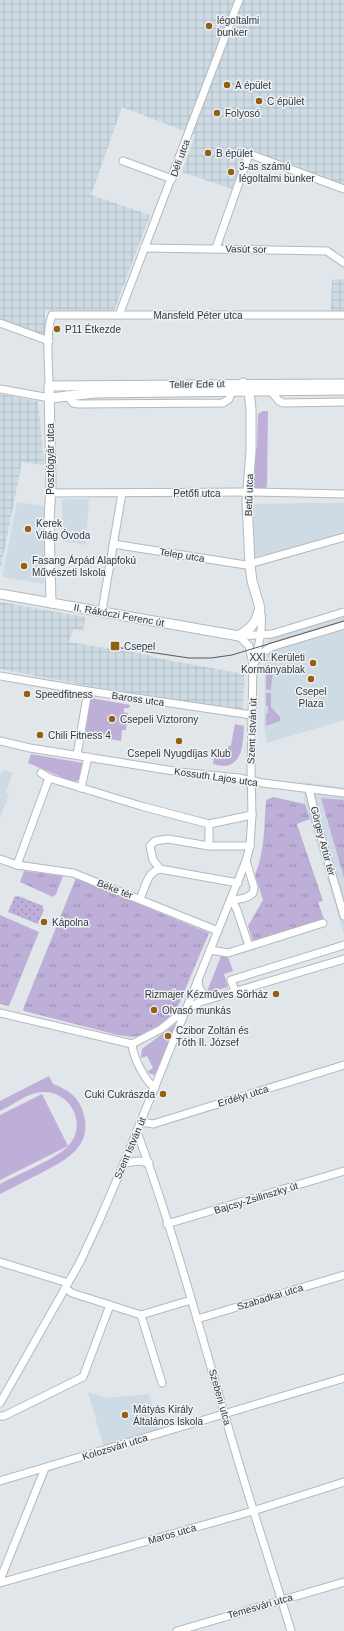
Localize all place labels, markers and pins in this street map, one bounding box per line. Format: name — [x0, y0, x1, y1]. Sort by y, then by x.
place label: légoltalmi bunker — [217, 15, 259, 38]
marker: légoltalmi bunker — [204, 21, 214, 31]
marker: A épület — [222, 80, 232, 90]
place label: A épület — [235, 80, 271, 91]
marker: C épület — [254, 96, 264, 106]
place label: C épület — [267, 96, 304, 107]
marker: Folyosó — [212, 108, 222, 118]
place label: Folyosó — [225, 108, 260, 119]
marker: B épület — [203, 148, 213, 158]
place label: B épület — [216, 148, 253, 159]
place label: 3-as számú légoltalmi bunker — [239, 161, 315, 184]
marker: 3-as számú légoltalmi bunker — [226, 167, 236, 177]
place label: P11 Étkezde — [65, 323, 121, 335]
marker: P11 Étkezde — [52, 324, 62, 334]
place label: Kerek Világ Óvoda — [36, 518, 91, 541]
marker: Kerek Világ Óvoda — [23, 524, 33, 534]
place label: Fasang Árpád Alapfokú Művészeti Iskola — [32, 554, 136, 578]
marker: Fasang Árpád Alapfokú Művészeti Iskola — [19, 561, 29, 571]
marker: Csepel — [109, 640, 121, 652]
place label: Csepel — [124, 641, 155, 652]
place label: XXI. Kerületi Kormányablak — [241, 652, 306, 675]
marker: XXI. Kerületi Kormányablak — [308, 658, 318, 668]
marker: Csepel Plaza — [306, 674, 316, 684]
place label: Csepel Plaza — [295, 686, 327, 709]
marker: Speedfitness — [22, 689, 32, 699]
place label: Speedfitness — [35, 689, 93, 700]
marker: Csepeli Víztorony — [107, 714, 117, 724]
place label: Csepeli Víztorony — [120, 714, 198, 725]
marker: Chili Fitness 4 — [35, 730, 45, 740]
place label: Chili Fitness 4 — [48, 730, 111, 741]
marker: Csepeli Nyugdíjas Klub — [174, 736, 184, 746]
place label: Csepeli Nyugdíjas Klub — [127, 748, 231, 759]
marker: Kápolna — [39, 917, 49, 927]
place label: Kápolna — [52, 917, 89, 928]
place label: Rizmajer Kézműves Sörház — [145, 989, 268, 1000]
marker: Rizmajer Kézműves Sörház — [271, 989, 281, 999]
marker: Olvasó munkás — [149, 1005, 159, 1015]
place label: Olvasó munkás — [162, 1005, 231, 1016]
place label: Czibor Zoltán és Tóth II. József — [176, 1025, 249, 1048]
marker: Czibor Zoltán és Tóth II. József — [163, 1031, 173, 1041]
place label: Cuki Cukrászda — [84, 1089, 155, 1100]
marker: Cuki Cukrászda — [158, 1089, 168, 1099]
place label: Mátyás Király Általános Iskola — [133, 1404, 203, 1427]
marker: Mátyás Király Általános Iskola — [120, 1410, 130, 1420]

